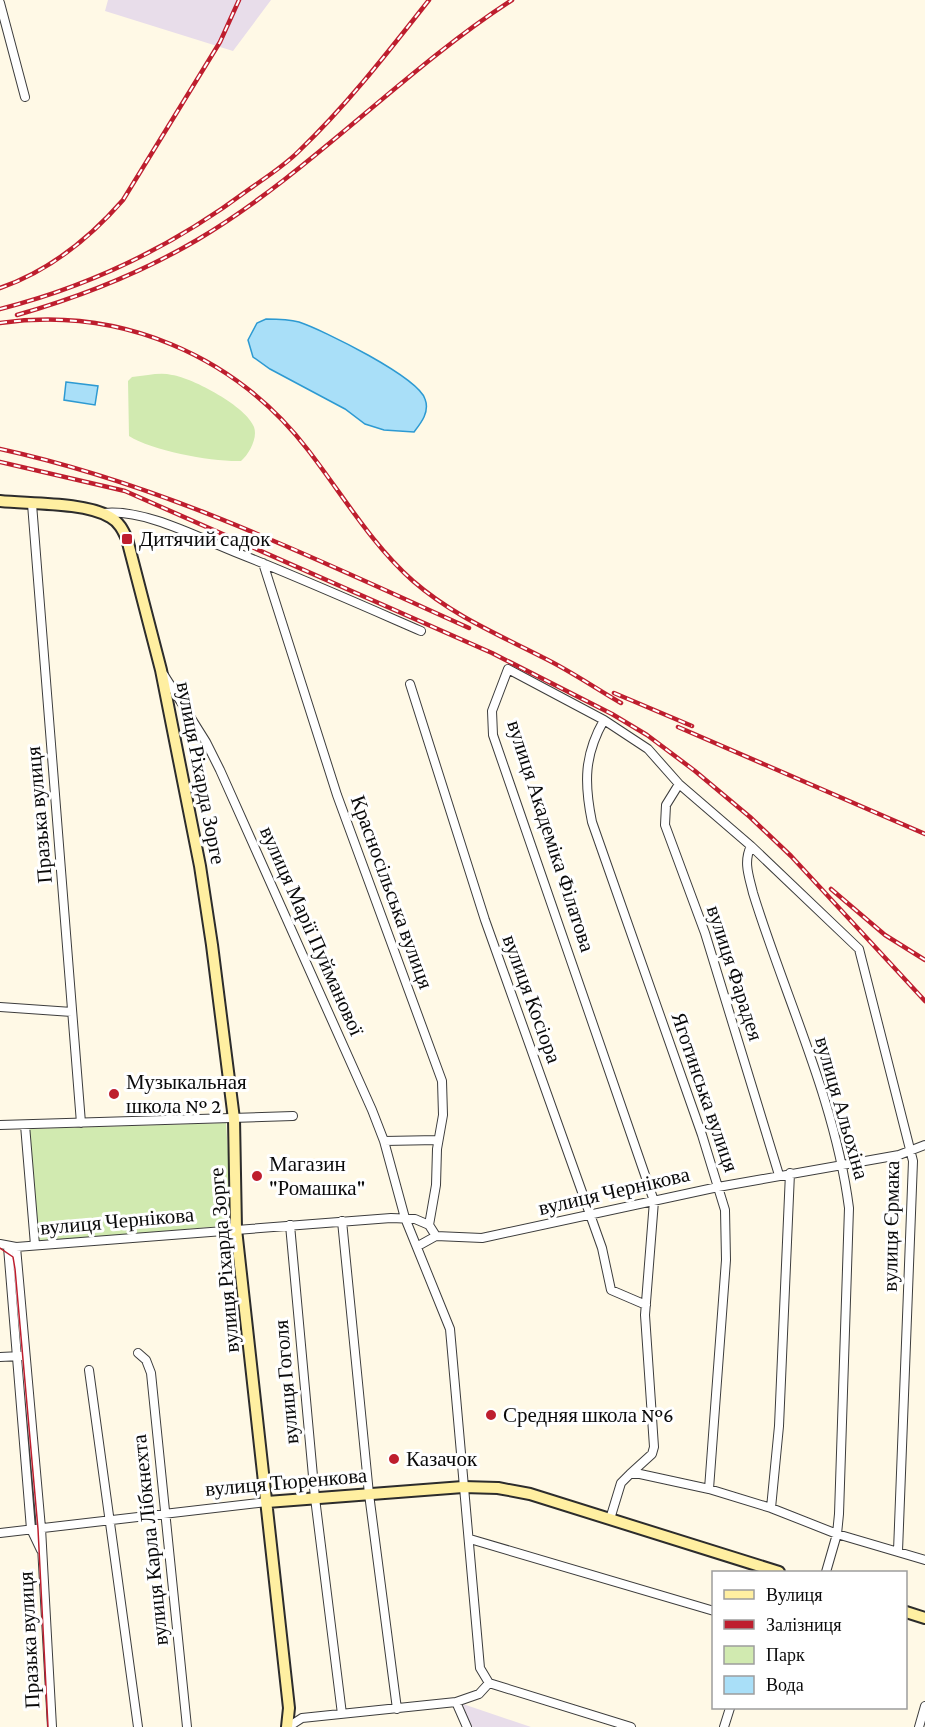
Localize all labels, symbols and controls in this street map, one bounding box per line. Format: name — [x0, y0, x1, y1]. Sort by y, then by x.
place label: Дитячий садок — [139, 527, 271, 551]
marker: Дитячий садок — [120, 532, 134, 546]
street label: вулиця Ріхарда Зорге — [172, 680, 230, 866]
street label: вулиця Академіка Філатова — [502, 717, 600, 955]
street label: Празька вулиця — [21, 745, 57, 884]
street label: Красносільська вулиця — [346, 792, 438, 992]
street label: вулиця Марії Пуйманової — [255, 823, 369, 1040]
street label: вулиця Фарадея — [702, 902, 768, 1044]
street label: вулиця Косіора — [498, 932, 567, 1067]
street label: Яготинська вулиця — [666, 1009, 744, 1175]
street label: вулиця Альохіна — [810, 1034, 874, 1183]
place label: Музыкальная школа № 2 — [126, 1070, 247, 1118]
marker: Музыкальная школа № 2 — [107, 1087, 121, 1101]
place label: Магазин "Ромашка" — [269, 1152, 365, 1200]
street label: вулиця Єрмака — [878, 1160, 904, 1292]
street label: вулиця Чернікова — [536, 1162, 693, 1220]
street label: вулиця Ріхарда Зорге — [204, 1166, 244, 1354]
marker: Магазин "Ромашка" — [250, 1169, 264, 1183]
street label: вулиця Чернікова — [39, 1202, 196, 1240]
street label: вулиця Гоголя — [269, 1319, 303, 1445]
place label: Средняя школа №6 — [503, 1403, 674, 1427]
marker: Средняя школа №6 — [484, 1408, 498, 1422]
street label: вулиця Карла Лібкнехта — [127, 1432, 173, 1647]
place label: Казачок — [406, 1447, 478, 1471]
marker: Казачок — [387, 1452, 401, 1466]
street label: вулиця Тюренкова — [204, 1463, 369, 1501]
street label: Празька вулиця — [13, 1570, 45, 1709]
legend — [712, 1571, 907, 1709]
text: Вулиця — [766, 1585, 823, 1605]
text: Залізниця — [766, 1615, 841, 1635]
text: Парк — [766, 1645, 805, 1665]
text: Вода — [766, 1675, 804, 1695]

